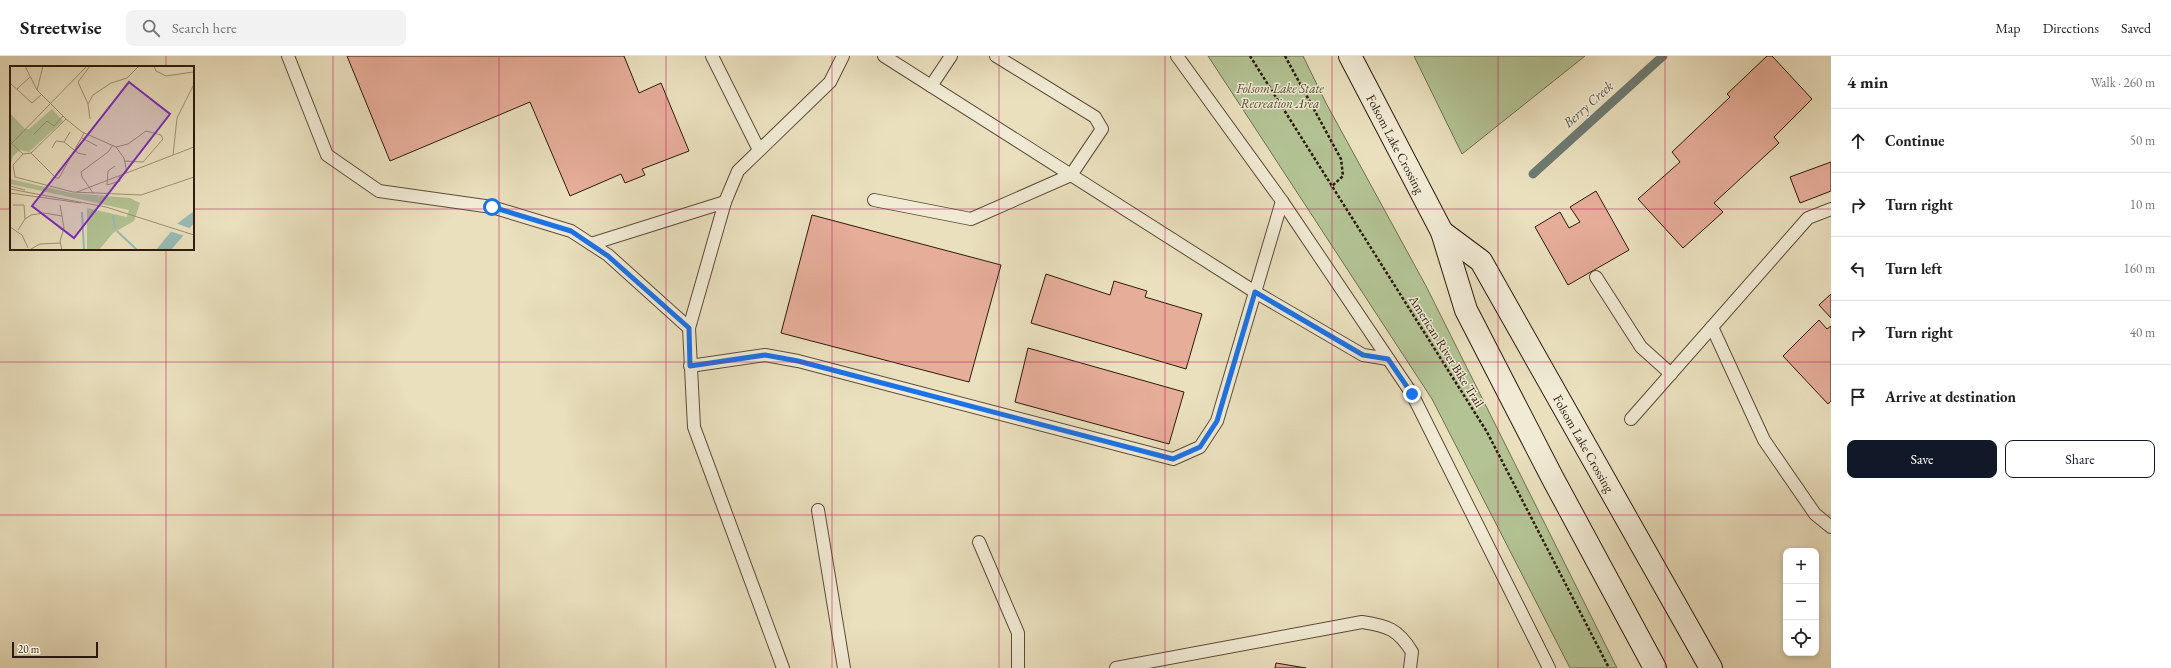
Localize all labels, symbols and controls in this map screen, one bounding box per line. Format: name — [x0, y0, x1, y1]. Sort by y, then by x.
search box — [126, 10, 406, 46]
text: Streetwise — [20, 15, 102, 40]
icon: search — [140, 17, 162, 39]
text: Search here — [172, 18, 237, 37]
text: Map — [1995, 19, 2021, 37]
text: Directions — [2043, 19, 2099, 37]
text: Saved — [2121, 19, 2151, 37]
inset map — [10, 66, 194, 250]
text: 4 min — [1847, 71, 1888, 93]
text: Walk · 260 m — [2091, 74, 2155, 91]
water label: Berry Creek — [1558, 76, 1617, 132]
park label: Folsom Lake State Recreation Area — [1235, 80, 1324, 112]
street label: Folsom Lake Crossing — [1362, 91, 1429, 197]
icon: ahead — [1847, 130, 1869, 152]
text: Continue — [1885, 131, 1945, 150]
text: 50 m — [2130, 132, 2155, 149]
icon: right — [1847, 194, 1869, 216]
text: Turn right — [1885, 195, 1953, 214]
text: 10 m — [2130, 196, 2155, 213]
route start — [483, 198, 501, 216]
icon: left — [1847, 258, 1869, 280]
text: Turn left — [1885, 259, 1942, 278]
text: 160 m — [2124, 260, 2155, 277]
street label: American River Bike Trail — [1405, 291, 1488, 411]
icon: right — [1847, 322, 1869, 344]
text: Turn right — [1885, 323, 1953, 342]
text: 40 m — [2130, 324, 2155, 341]
route end — [1403, 385, 1421, 403]
icon: arrive — [1847, 386, 1869, 408]
text: Arrive at destination — [1885, 387, 2016, 406]
street label: Folsom Lake Crossing — [1549, 392, 1618, 496]
button: Save — [1847, 440, 1997, 478]
button: Share — [2005, 440, 2155, 478]
map controls — [1783, 548, 1819, 656]
button: + — [1783, 548, 1819, 584]
button: − — [1783, 584, 1819, 620]
button: locate — [1783, 620, 1819, 656]
scale bar — [12, 640, 98, 659]
text: 20 m — [18, 642, 39, 656]

